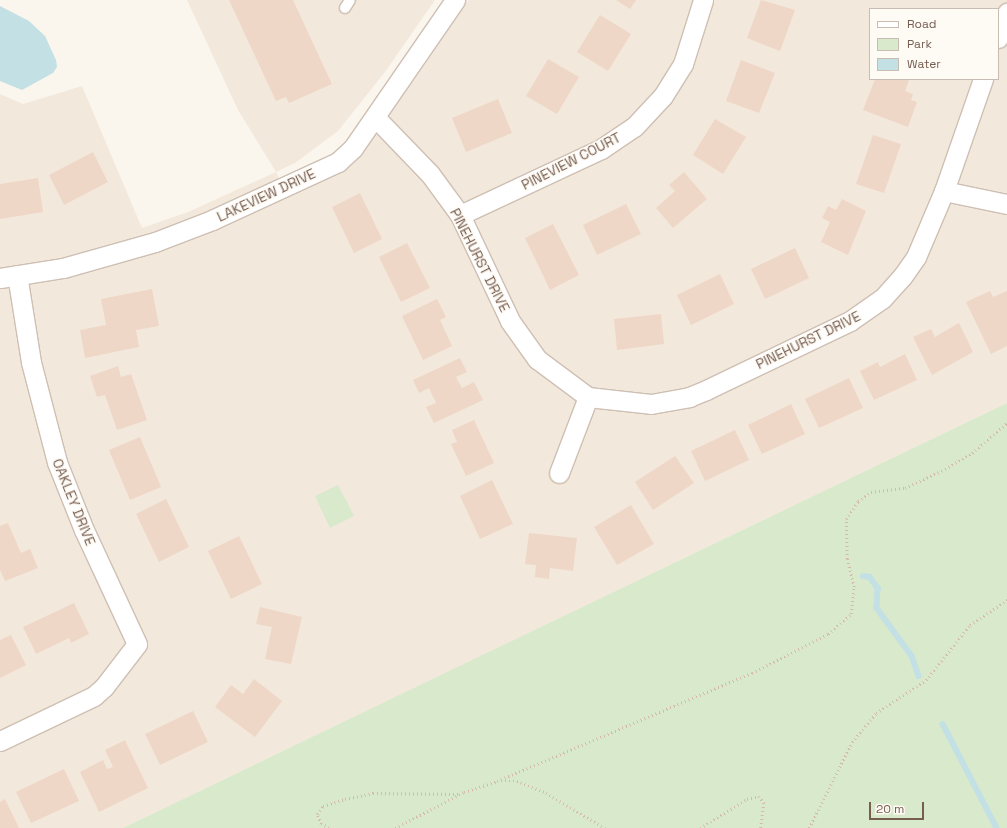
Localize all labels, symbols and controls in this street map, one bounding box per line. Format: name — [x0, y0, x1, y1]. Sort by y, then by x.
legend — [869, 8, 999, 80]
text: Road — [907, 16, 936, 32]
text: Park — [907, 36, 932, 52]
text: Water — [907, 56, 941, 72]
street label: PINEVIEW COURT — [518, 129, 624, 193]
street label: LAKEVIEW DRIVE — [214, 165, 318, 225]
street label: PINEHURST DRIVE — [447, 205, 513, 315]
street label: PINEHURST DRIVE — [753, 307, 863, 373]
street label: OAKLEY DRIVE — [49, 456, 99, 548]
scale bar — [871, 794, 926, 820]
text: 20 m — [876, 801, 904, 817]

